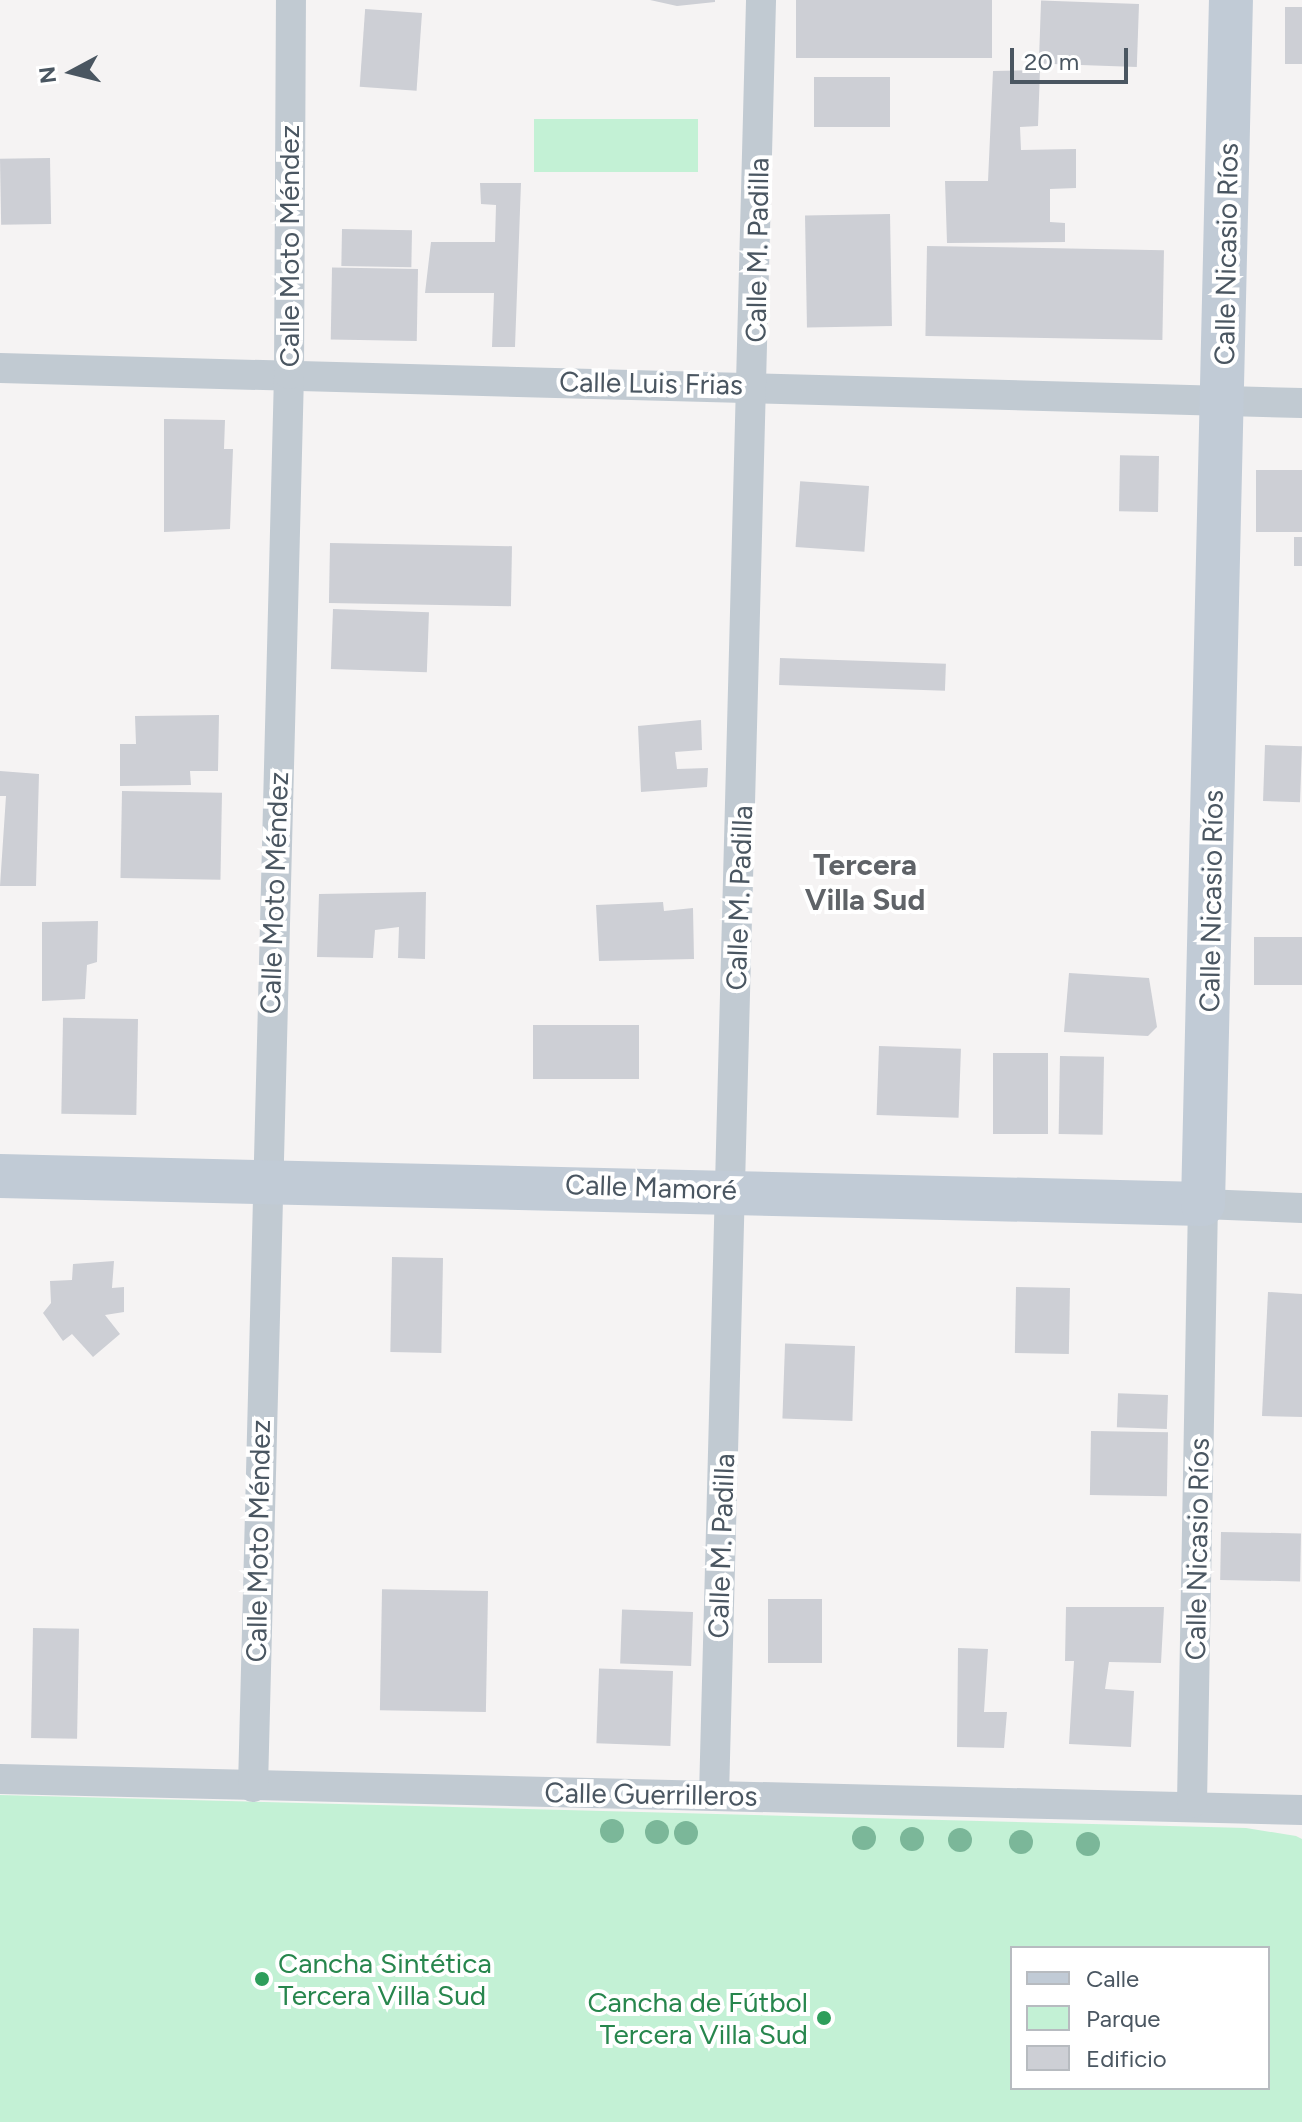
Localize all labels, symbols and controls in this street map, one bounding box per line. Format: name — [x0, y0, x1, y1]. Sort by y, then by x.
north arrow — [32, 32, 112, 112]
scale bar — [1014, 32, 1132, 82]
text: 20 m — [1024, 47, 1079, 76]
text: N — [33, 65, 62, 85]
street label: Calle Moto Méndez — [272, 125, 306, 367]
street label: Calle Nicasio Ríos — [1207, 142, 1245, 366]
street label: Calle M. Padilla — [739, 157, 775, 343]
street label: Calle Luis Frias — [559, 365, 743, 401]
street label: Calle Moto Méndez — [253, 771, 295, 1015]
street label: Calle Nicasio Ríos — [1192, 789, 1230, 1013]
street label: Calle M. Padilla — [719, 805, 759, 991]
district label: Tercera Villa Sud — [805, 847, 925, 918]
street label: Calle Mamoré — [565, 1167, 737, 1207]
street label: Calle Moto Méndez — [239, 1419, 277, 1663]
street label: Calle Nicasio Ríos — [1178, 1437, 1216, 1661]
street label: Calle M. Padilla — [701, 1453, 741, 1639]
street label: Calle Guerrilleros — [544, 1775, 758, 1813]
place label: Cancha Sintética Tercera Villa Sud — [278, 1946, 492, 2012]
legend — [1010, 1946, 1270, 2090]
text: Calle — [1086, 1964, 1139, 1993]
marker: Cancha Sintética Tercera Villa Sud — [253, 1970, 271, 1988]
place label: Cancha de Fútbol Tercera Villa Sud — [587, 1985, 808, 2051]
text: Parque — [1086, 2004, 1160, 2033]
marker: Cancha de Fútbol Tercera Villa Sud — [815, 2009, 833, 2027]
text: Edificio — [1086, 2044, 1167, 2073]

